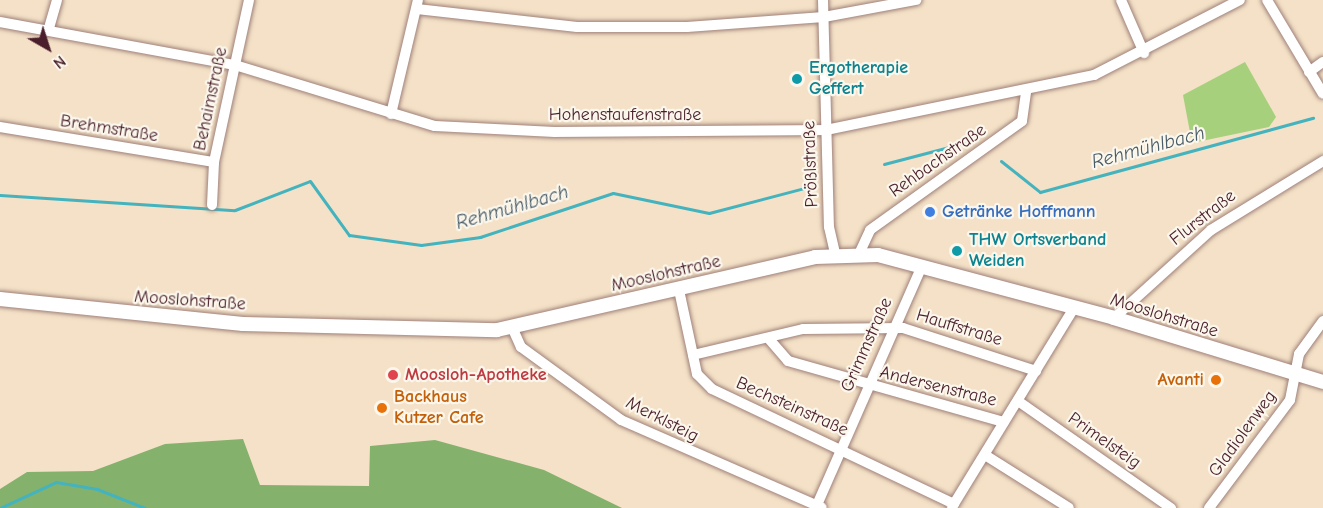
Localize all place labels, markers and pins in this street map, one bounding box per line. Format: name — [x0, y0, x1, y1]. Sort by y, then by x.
place label: Ergotherapie Geffert — [809, 58, 908, 100]
marker: Ergotherapie Geffert — [790, 72, 804, 86]
place label: Getränke Hoffmann — [942, 201, 1095, 223]
marker: Getränke Hoffmann — [923, 205, 937, 219]
place label: THW Ortsverband Weiden — [969, 230, 1106, 272]
marker: THW Ortsverband Weiden — [950, 244, 964, 258]
place label: Moosloh-Apotheke — [405, 364, 547, 386]
marker: Moosloh-Apotheke — [386, 368, 400, 382]
place label: Avanti — [1158, 369, 1204, 391]
marker: Avanti — [1209, 373, 1223, 387]
place label: Backhaus Kutzer Cafe — [394, 387, 483, 430]
marker: Backhaus Kutzer Cafe — [375, 401, 389, 415]

